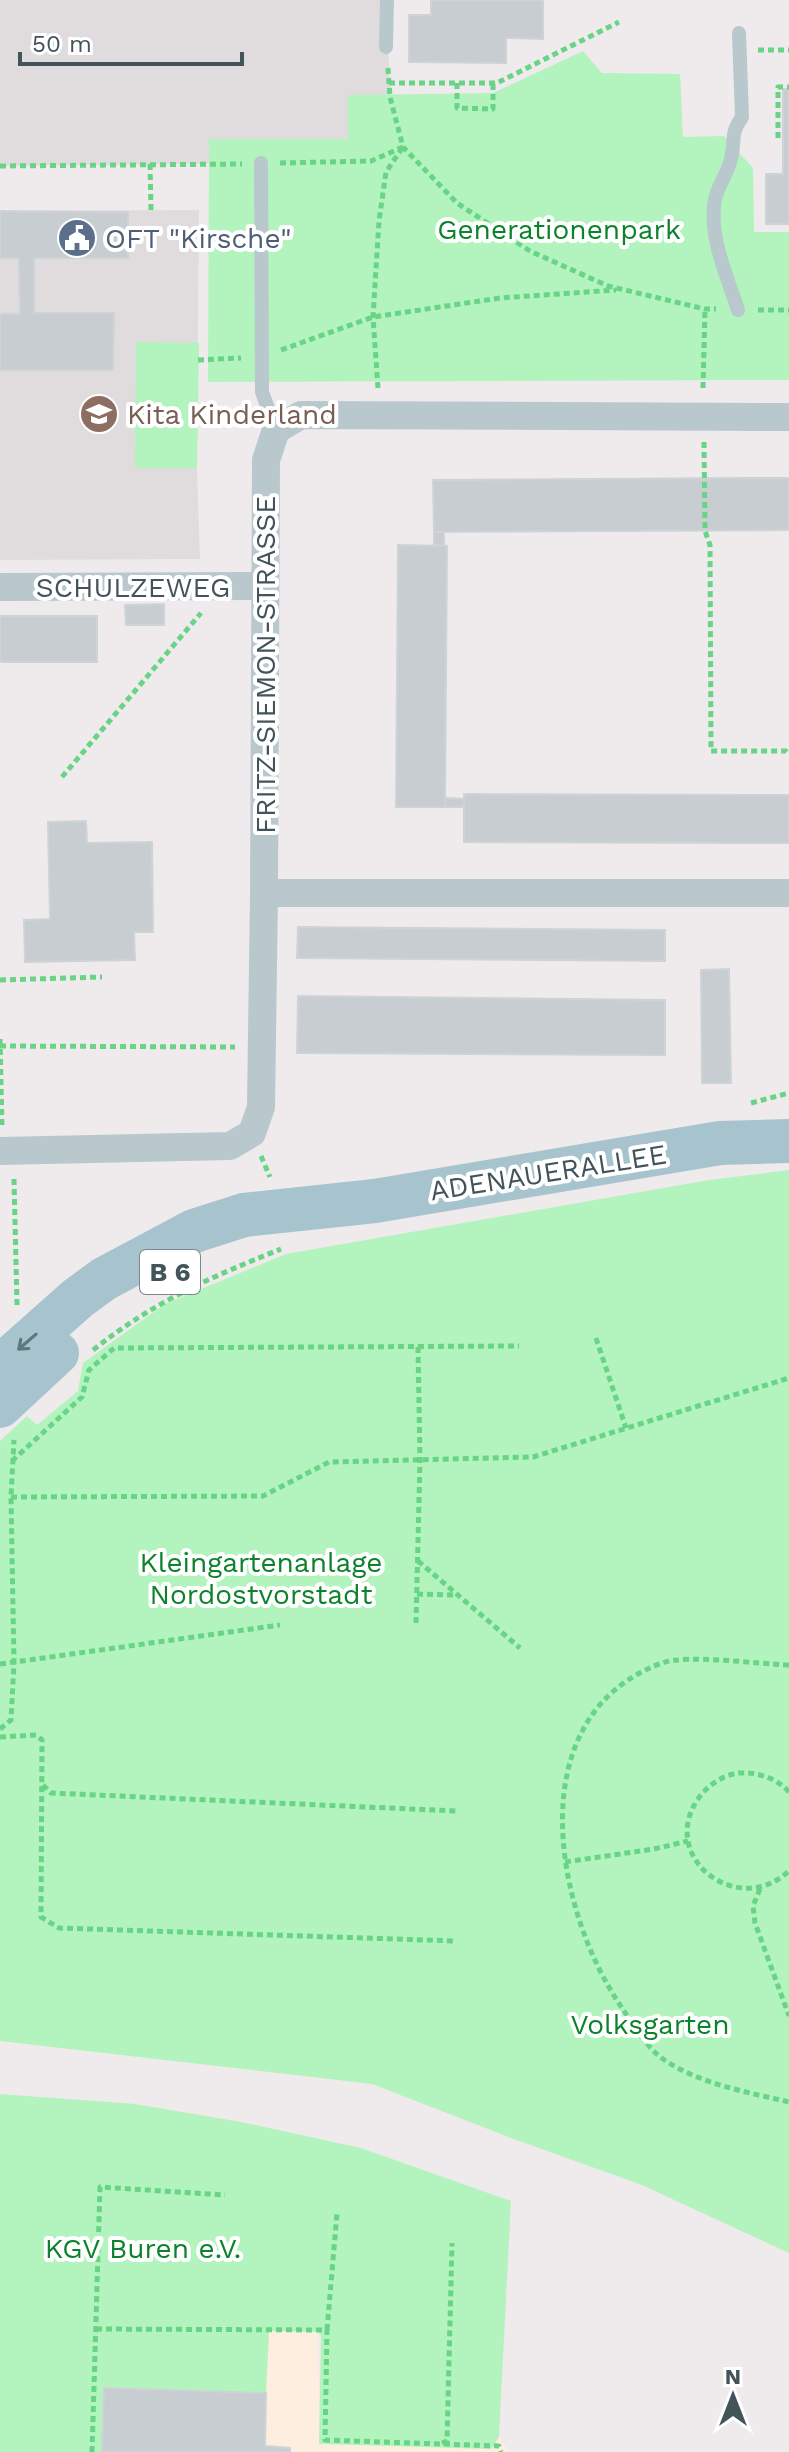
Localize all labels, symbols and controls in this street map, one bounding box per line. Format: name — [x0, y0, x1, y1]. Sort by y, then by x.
scale bar — [20, 16, 242, 66]
text: 50 m — [32, 30, 92, 58]
park label: Generationenpark — [437, 213, 681, 246]
public building icon: OFT "Kirsche" — [56, 217, 98, 259]
place label: OFT "Kirsche" — [105, 222, 291, 255]
school or university icon: Kita Kinderland — [78, 393, 120, 435]
place label: Kita Kinderland — [127, 398, 337, 431]
street label: FRITZ-SIEMON-STRASSE — [249, 496, 282, 834]
street label: SCHULZEWEG — [36, 571, 230, 604]
street label: ADENAUERALLEE — [427, 1138, 669, 1207]
road number: B 6 — [140, 1250, 200, 1294]
one-way arrow — [17, 1333, 38, 1351]
park label: Kleingartenanlage Nordostvorstadt — [139, 1546, 383, 1611]
park label: Volksgarten — [570, 2008, 730, 2041]
park label: KGV Buren e.V. — [45, 2232, 241, 2265]
north arrow — [693, 2356, 773, 2436]
text: N — [725, 2364, 741, 2389]

